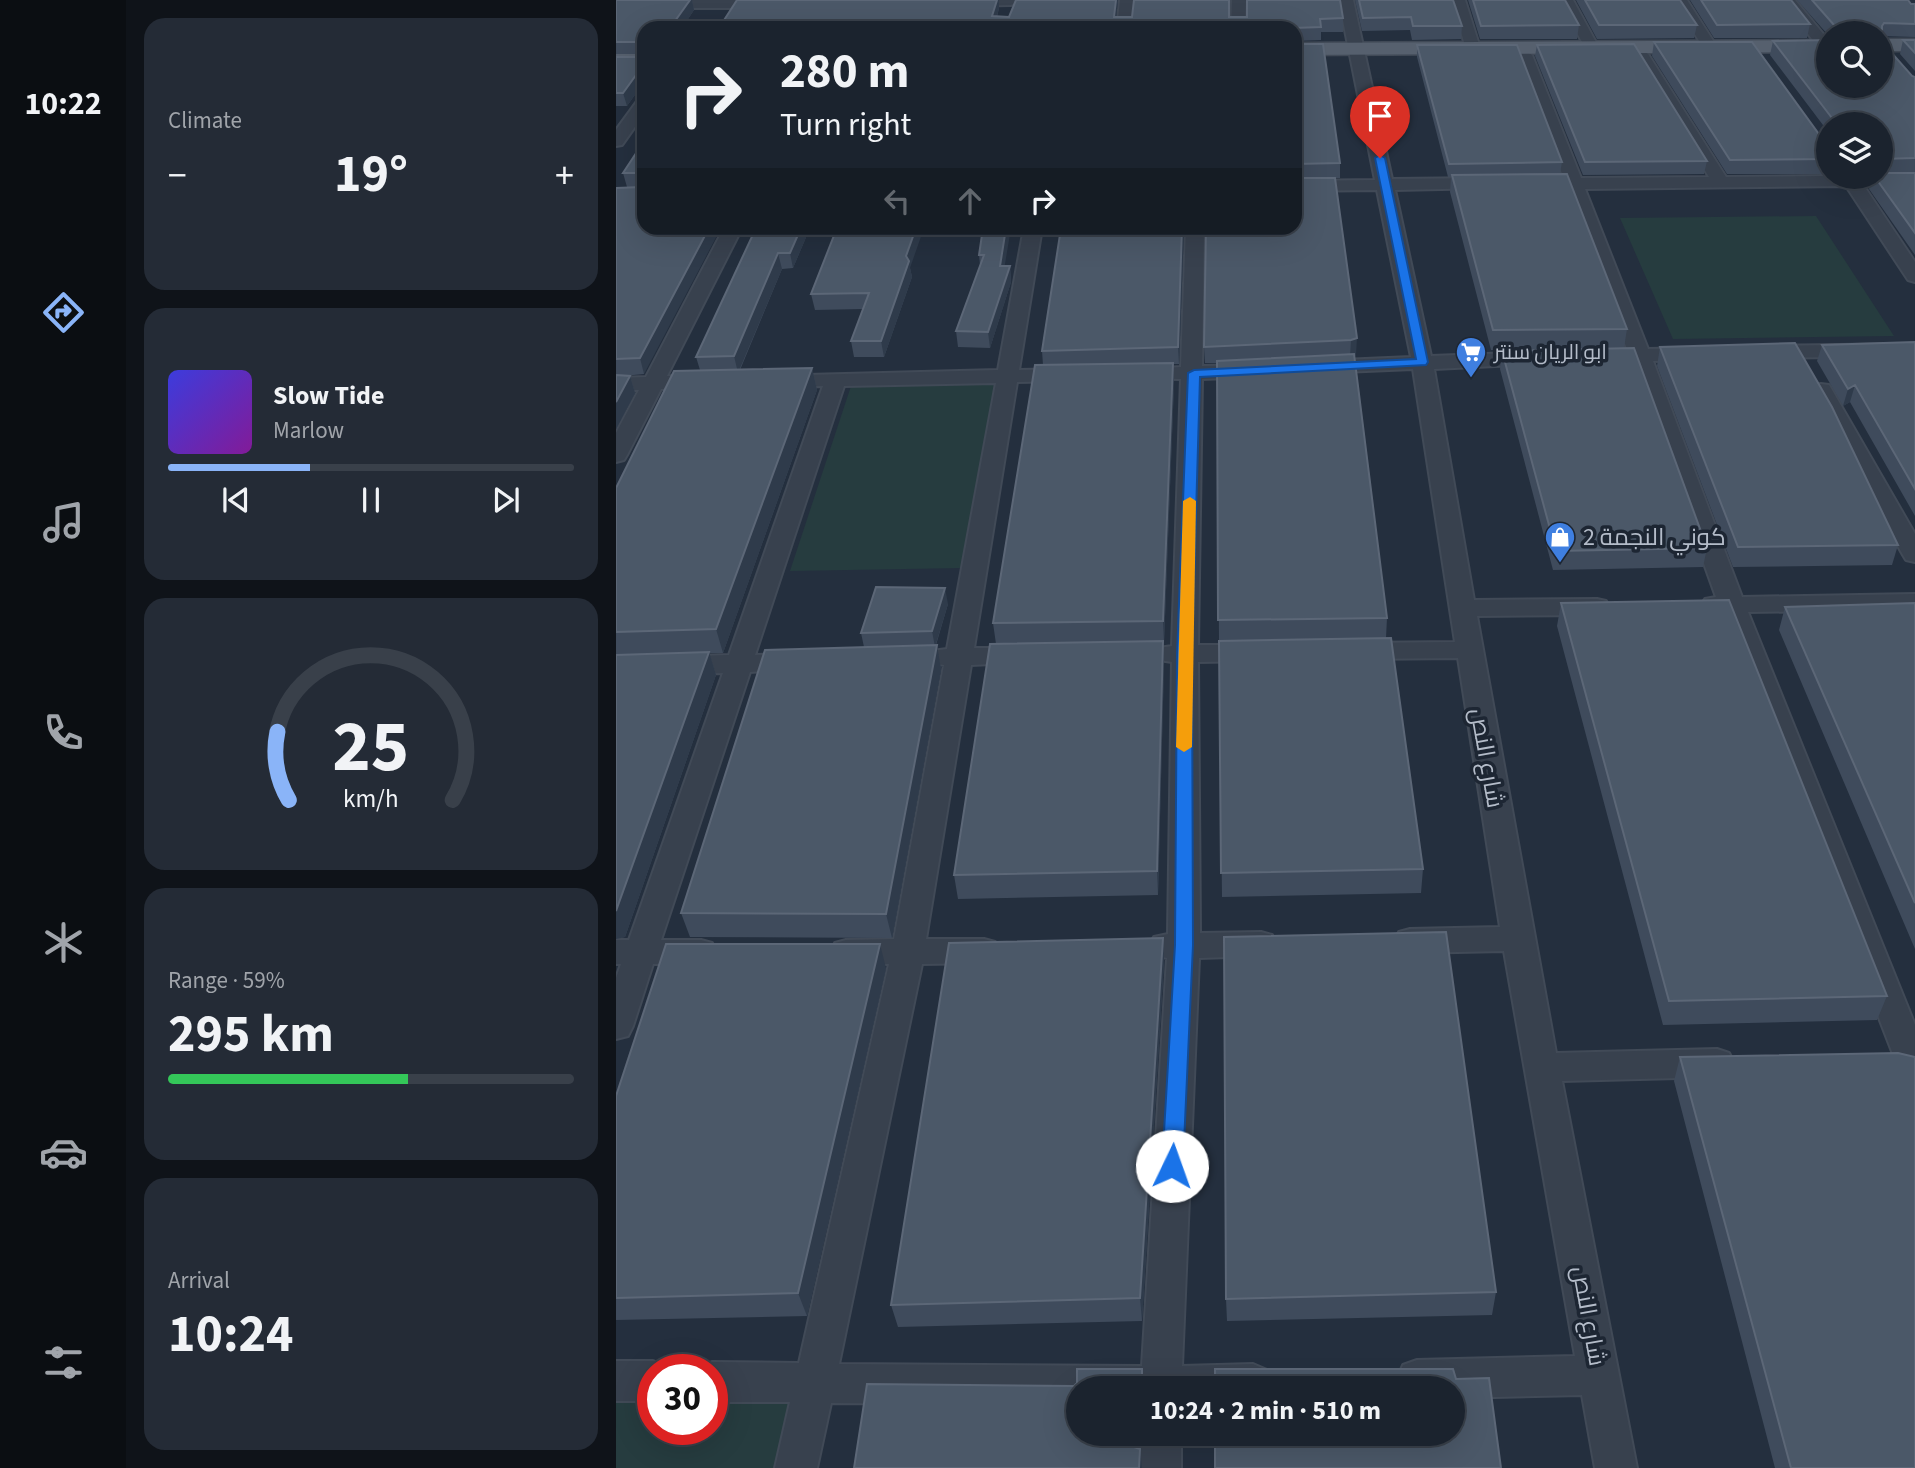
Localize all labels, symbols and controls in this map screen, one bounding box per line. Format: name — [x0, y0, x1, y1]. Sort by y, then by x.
map controls — [1816, 21, 1893, 189]
button: search — [1816, 21, 1893, 98]
text: 280 m — [780, 37, 909, 107]
icon: right — [665, 49, 756, 140]
text: 10:22 — [24, 81, 102, 127]
pin — [1350, 86, 1410, 158]
icon: arrive — [1361, 97, 1399, 135]
text: Turn right — [780, 102, 911, 148]
text: Climate — [168, 104, 242, 137]
button: layers — [1816, 112, 1893, 189]
text: 19° — [334, 138, 408, 212]
text: − — [168, 149, 187, 203]
text: + — [555, 149, 574, 203]
icon: left — [878, 182, 916, 220]
icon: ahead — [951, 182, 989, 220]
icon: right — [1024, 182, 1062, 220]
icon: directions — [39, 288, 88, 337]
supermarket icon: ابو الريان سنتر — [1454, 335, 1488, 379]
place label: ابو الريان سنتر — [1493, 337, 1607, 367]
text: Slow Tide — [273, 377, 384, 414]
text: Marlow — [273, 414, 344, 447]
icon: previous — [217, 481, 255, 519]
icon: pause — [352, 481, 390, 519]
icon: next — [487, 481, 525, 519]
icon: music — [39, 498, 88, 547]
shop icon: كوني النجمة 2 — [1543, 520, 1577, 564]
place label: كوني النجمة 2 — [1583, 520, 1726, 556]
text: 25 — [333, 695, 409, 799]
street label: شارع النص — [1461, 705, 1512, 811]
icon: phone — [39, 708, 88, 757]
text: km/h — [343, 781, 399, 817]
icon: climate — [39, 918, 88, 967]
text: Range · 59% — [168, 964, 285, 997]
text: 295 km — [168, 998, 334, 1072]
icon: car — [39, 1128, 88, 1177]
position arrow — [1135, 1129, 1209, 1203]
street label: شارع النص — [1563, 1263, 1614, 1369]
text: Arrival — [168, 1264, 230, 1297]
text: 10:24 — [168, 1298, 293, 1372]
icon: filters — [39, 1338, 88, 1387]
speed limit sign: 30 — [637, 1354, 728, 1445]
text: 10:24 · 2 min · 510 m — [1150, 1392, 1381, 1429]

